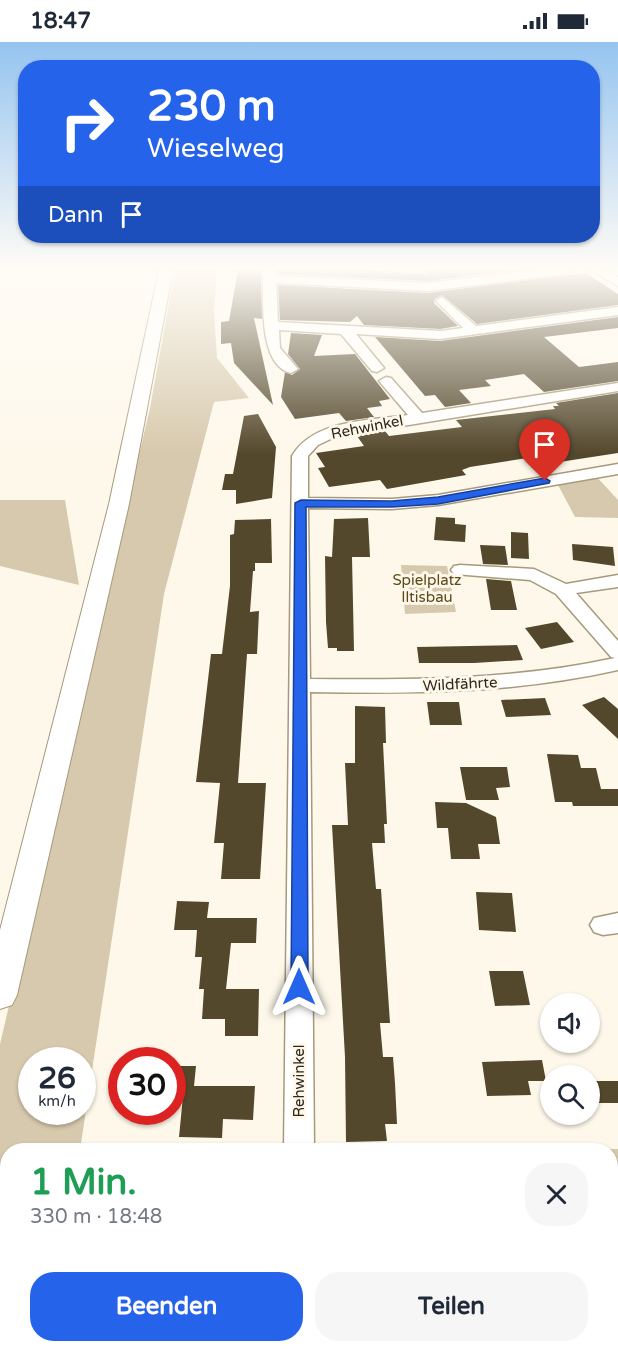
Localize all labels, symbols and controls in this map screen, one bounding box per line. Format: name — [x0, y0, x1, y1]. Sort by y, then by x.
text: 18:47 — [30, 8, 91, 34]
text: 230 m — [147, 81, 276, 132]
icon: right — [48, 84, 126, 162]
text: Wieselweg — [147, 132, 285, 165]
icon: arrive — [115, 198, 148, 231]
text: Dann — [48, 202, 103, 228]
street label: Rehwinkel — [329, 411, 405, 443]
pin — [519, 419, 570, 481]
icon: arrive — [528, 428, 561, 461]
park label: Spielplatz Iltisbau — [392, 571, 462, 606]
street label: Wildfährte — [422, 673, 498, 695]
position arrow — [267, 955, 331, 1019]
map controls — [540, 993, 600, 1125]
button: sound — [540, 993, 600, 1053]
street label: Rehwinkel — [290, 1044, 308, 1118]
speed limit sign: 30 — [108, 1047, 186, 1125]
text: 26 — [38, 1060, 76, 1097]
button: search — [540, 1065, 600, 1125]
text: km/h — [38, 1092, 76, 1110]
text: 1 Min. — [30, 1161, 137, 1204]
button: close — [525, 1163, 588, 1226]
text: 330 m · 18:48 — [30, 1205, 162, 1229]
button: Beenden — [30, 1272, 303, 1341]
button: Teilen — [315, 1272, 588, 1341]

